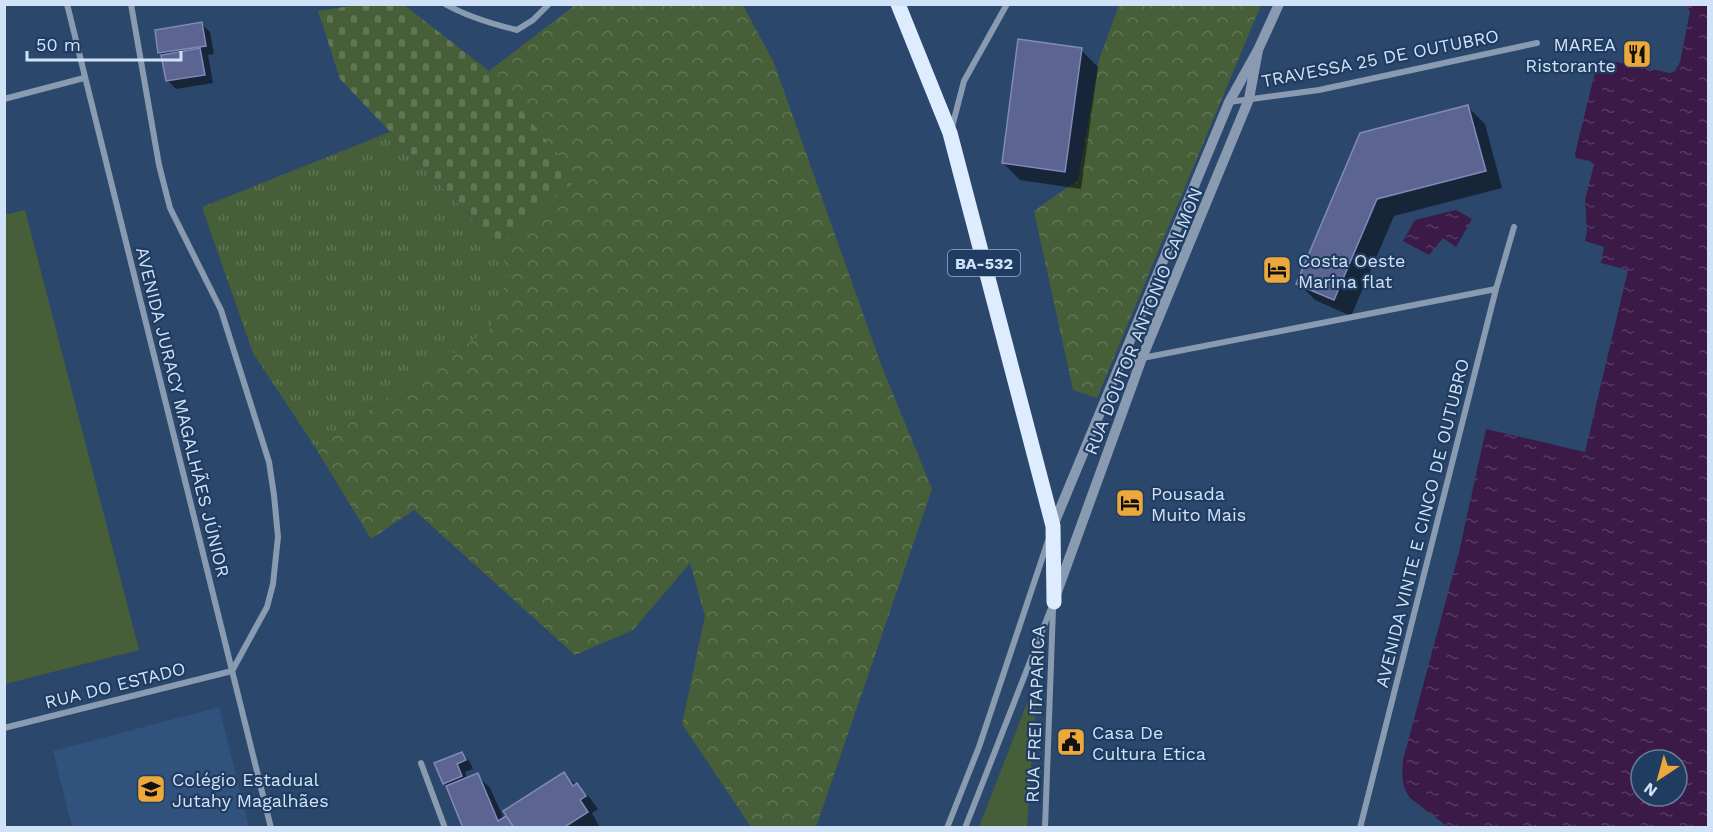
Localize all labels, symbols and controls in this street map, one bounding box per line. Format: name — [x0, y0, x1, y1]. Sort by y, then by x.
scale bar — [27, 24, 182, 62]
street label: TRAVESSA 25 DE OUTUBRO — [1259, 25, 1501, 91]
text: 50 m — [36, 34, 81, 55]
place label: MAREA Ristorante — [1525, 34, 1616, 76]
restaurant icon: MAREA Ristorante — [1621, 38, 1653, 70]
street label: RUA DOUTOR ANTONIO CALMON — [1080, 184, 1206, 458]
street label: AVENIDA JURACY MAGALHÃES JÚNIOR — [132, 245, 234, 579]
road number: BA-532 — [948, 250, 1020, 276]
place label: Costa Oeste Marina flat — [1298, 250, 1405, 292]
hotel icon: Costa Oeste Marina flat — [1261, 254, 1293, 286]
street label: AVENIDA VINTE E CINCO DE OUTUBRO — [1371, 356, 1473, 690]
place label: Pousada Muito Mais — [1151, 483, 1246, 525]
hotel icon: Pousada Muito Mais — [1114, 487, 1146, 519]
street label: RUA FREI ITAPARICA — [1021, 625, 1049, 803]
street label: RUA DO ESTADO — [42, 657, 188, 713]
place label: Casa De Cultura Etica — [1092, 722, 1206, 764]
public building icon: Casa De Cultura Etica — [1055, 726, 1087, 758]
north arrow — [1629, 748, 1689, 808]
place label: Colégio Estadual Jutahy Magalhães — [172, 769, 329, 811]
school or university icon: Colégio Estadual Jutahy Magalhães — [135, 773, 167, 805]
text: N — [1640, 779, 1661, 801]

